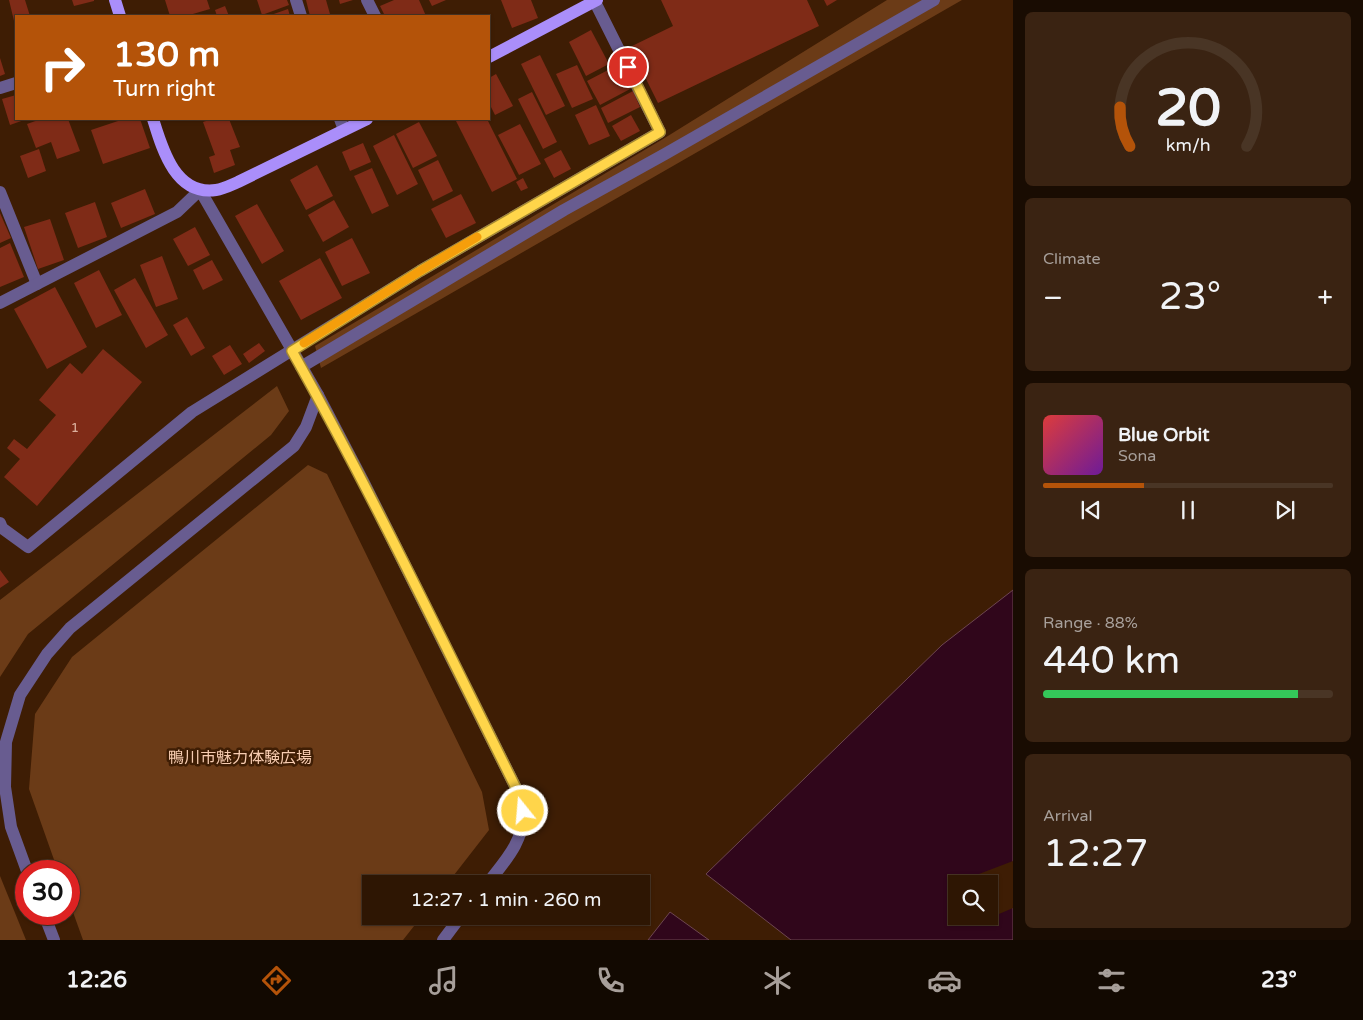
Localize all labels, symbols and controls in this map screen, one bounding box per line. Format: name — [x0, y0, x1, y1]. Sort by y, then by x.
text: 130 m — [113, 34, 220, 76]
icon: right — [30, 35, 95, 100]
pin — [607, 46, 649, 88]
icon: arrive — [614, 53, 642, 81]
text: Turn right — [113, 76, 215, 102]
text: 20 — [1155, 77, 1221, 140]
text: km/h — [1166, 135, 1210, 156]
text: Climate — [1043, 249, 1101, 269]
text: 23° — [1159, 274, 1221, 320]
text: − — [1043, 281, 1063, 315]
text: + — [1317, 281, 1333, 315]
house number: 1 — [71, 419, 79, 436]
text: Blue Orbit — [1118, 424, 1210, 446]
text: Sona — [1118, 446, 1156, 466]
icon: previous — [1077, 496, 1105, 524]
icon: pause — [1174, 496, 1202, 524]
icon: next — [1271, 496, 1299, 524]
text: Range · 88% — [1043, 613, 1138, 633]
text: 440 km — [1043, 638, 1180, 684]
park label: 鴨川市魅力体験広場 — [168, 748, 312, 768]
position arrow — [496, 784, 548, 836]
text: Arrival — [1043, 806, 1092, 826]
text: 12:27 — [1043, 831, 1148, 877]
speed limit sign: 30 — [15, 860, 80, 925]
map controls — [948, 875, 998, 925]
button: search — [948, 875, 998, 925]
text: 12:27 · 1 min · 260 m — [410, 889, 602, 911]
icon: directions — [259, 963, 294, 998]
icon: music — [426, 963, 461, 998]
icon: phone — [593, 963, 628, 998]
icon: climate — [760, 963, 795, 998]
icon: car — [927, 963, 962, 998]
icon: filters — [1094, 963, 1129, 998]
text: 12:26 — [66, 967, 127, 993]
text: 23° — [1261, 967, 1297, 993]

